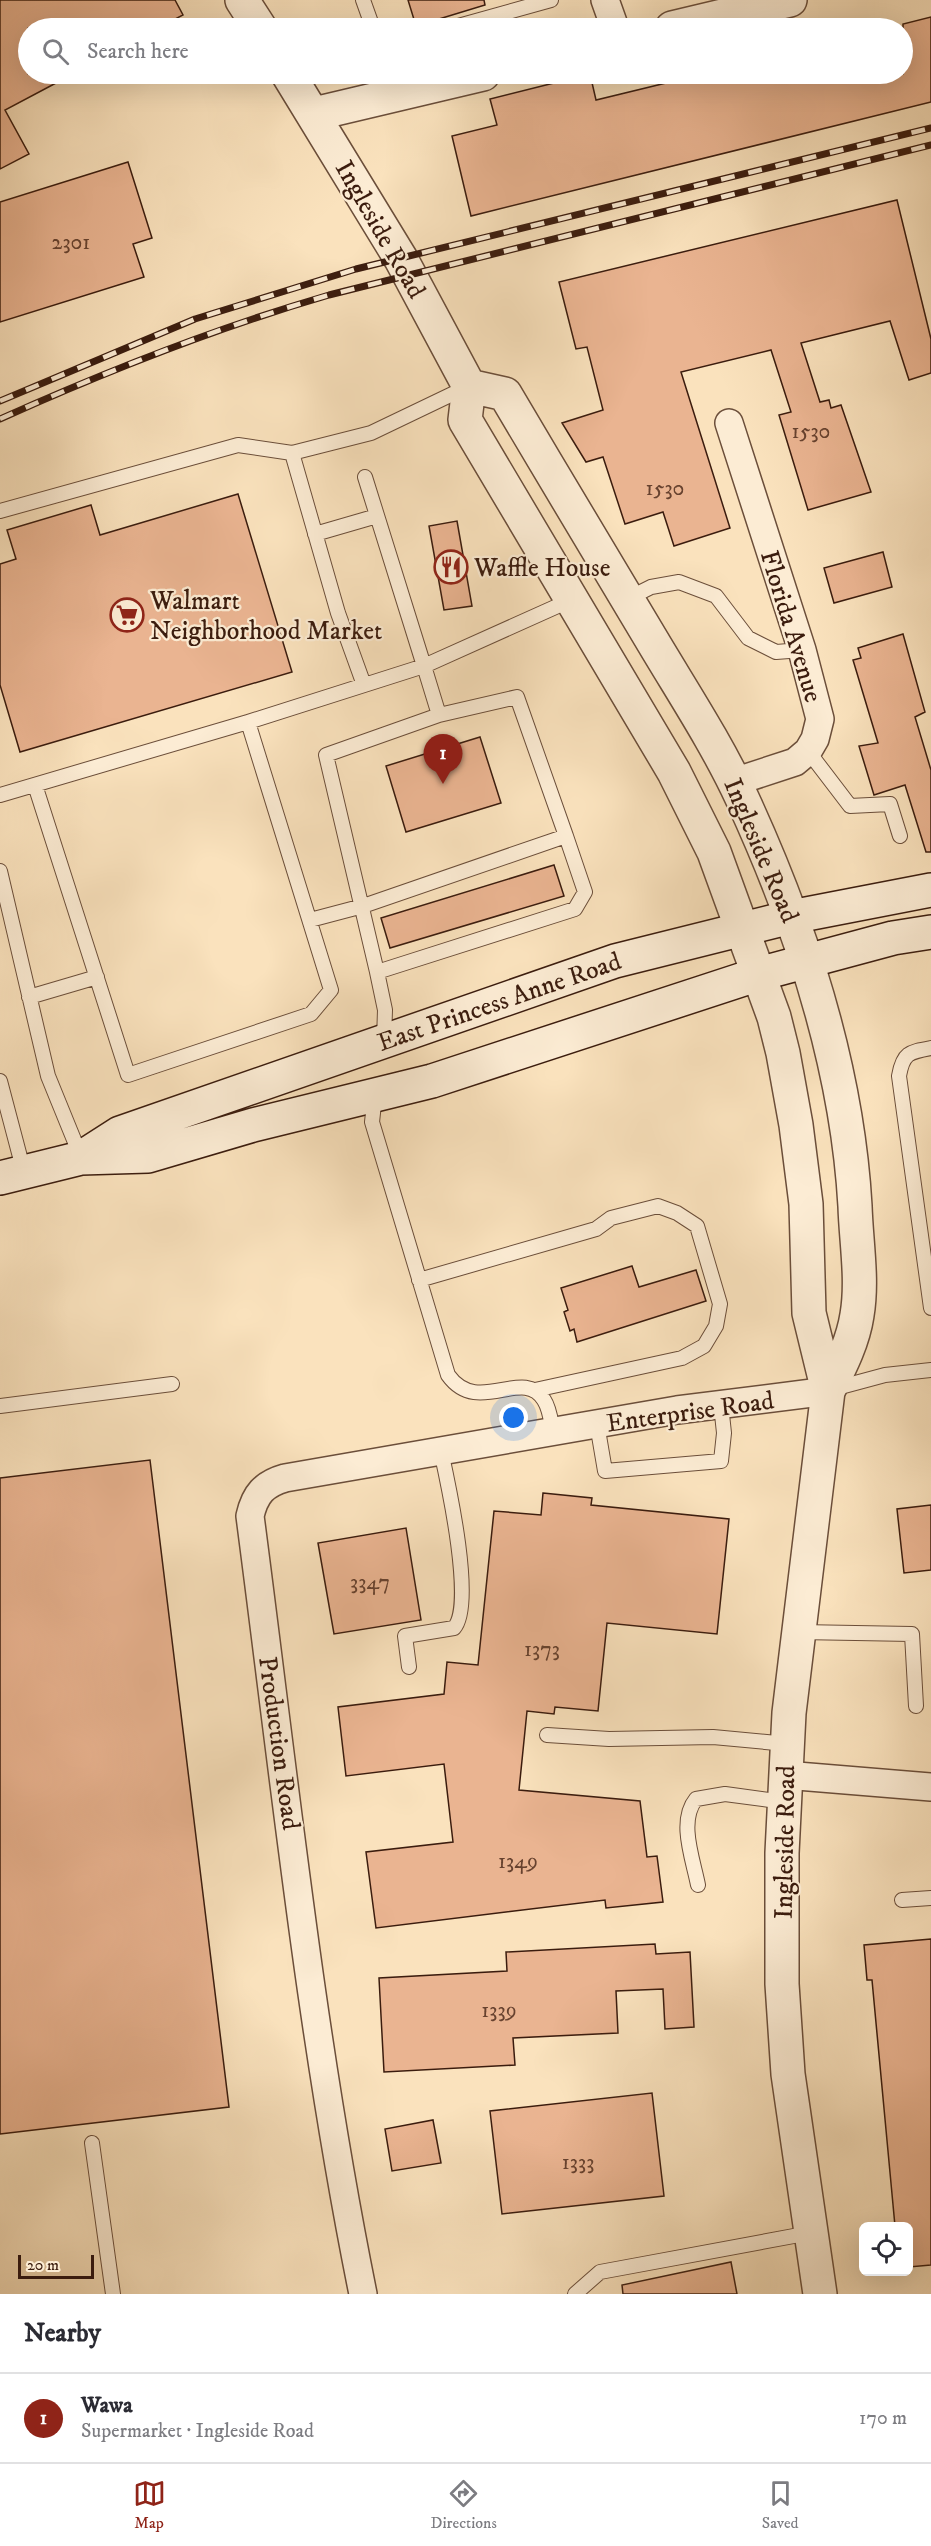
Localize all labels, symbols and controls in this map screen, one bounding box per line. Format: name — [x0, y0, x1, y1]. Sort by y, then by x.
search box — [18, 18, 913, 84]
icon: search — [39, 35, 72, 68]
text: Search here — [87, 38, 189, 65]
street label: Ingleside Road — [327, 155, 432, 305]
house number: 2301 — [52, 229, 90, 256]
house number: 1530 — [792, 418, 830, 445]
house number: 1530 — [646, 475, 684, 502]
street label: Florida Avenue — [752, 546, 829, 706]
restaurant icon: Waffle House — [433, 549, 469, 585]
place label: Waffle House — [473, 552, 610, 585]
place label: Walmart Neighborhood Market — [149, 585, 382, 648]
supermarket icon: Walmart Neighborhood Market — [109, 597, 145, 633]
pin: 1 — [424, 734, 462, 784]
street label: Ingleside Road — [715, 773, 806, 928]
street label: East Princess Anne Road — [373, 945, 626, 1060]
street label: Enterprise Road — [604, 1384, 776, 1441]
your location — [499, 1403, 528, 1432]
house number: 3347 — [350, 1569, 390, 1596]
house number: 1373 — [524, 1636, 560, 1663]
street label: Production Road — [250, 1654, 307, 1832]
street label: Ingleside Road — [768, 1765, 803, 1919]
house number: 1349 — [498, 1848, 538, 1875]
house number: 1339 — [481, 1997, 517, 2024]
house number: 1333 — [562, 2149, 594, 2176]
map controls — [859, 2222, 913, 2276]
button: locate — [859, 2222, 913, 2276]
scale bar — [18, 2252, 94, 2280]
text: 20 m — [27, 2255, 59, 2275]
text: Nearby — [24, 2317, 101, 2350]
text: Wawa — [81, 2392, 133, 2419]
text: 1 — [40, 2406, 47, 2431]
text: 170 m — [859, 2406, 907, 2431]
text: Supermarket · Ingleside Road — [81, 2419, 314, 2444]
tab: Map — [133, 2477, 166, 2533]
tab: Directions — [431, 2477, 497, 2533]
tab: Saved — [762, 2477, 799, 2533]

